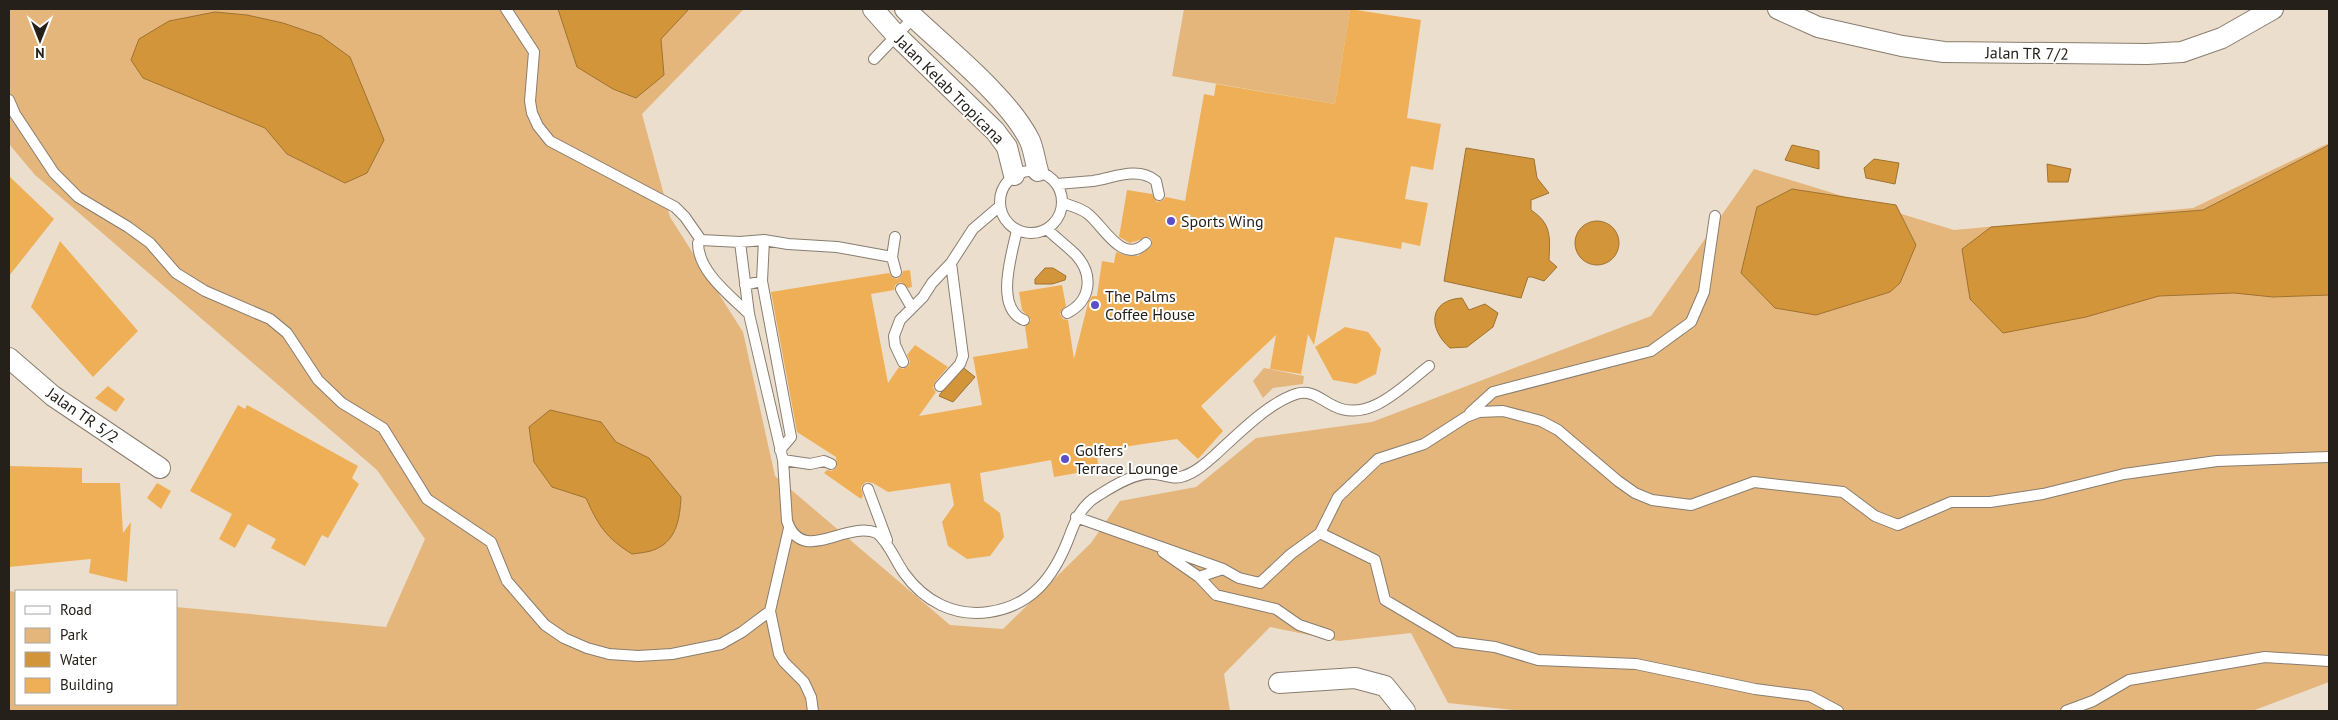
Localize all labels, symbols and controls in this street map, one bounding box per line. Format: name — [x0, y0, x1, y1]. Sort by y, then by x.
north arrow — [15, 15, 65, 65]
street label: Jalan Kelab Tropicana — [890, 29, 1009, 148]
street label: Jalan TR 7/2 — [1984, 42, 2069, 64]
text: N — [35, 44, 45, 62]
place label: Sports Wing — [1181, 211, 1264, 231]
marker: Sports Wing — [1165, 215, 1177, 227]
place label: The Palms Coffee House — [1105, 286, 1195, 324]
marker: The Palms Coffee House — [1089, 299, 1101, 311]
street label: Jalan TR 5/2 — [42, 382, 123, 447]
place label: Golfers' Terrace Lounge — [1075, 440, 1178, 478]
marker: Golfers' Terrace Lounge — [1059, 453, 1071, 465]
legend — [15, 590, 178, 705]
text: Road — [60, 600, 92, 619]
text: Park — [60, 625, 88, 644]
text: Water — [60, 650, 97, 669]
text: Building — [60, 675, 114, 694]

